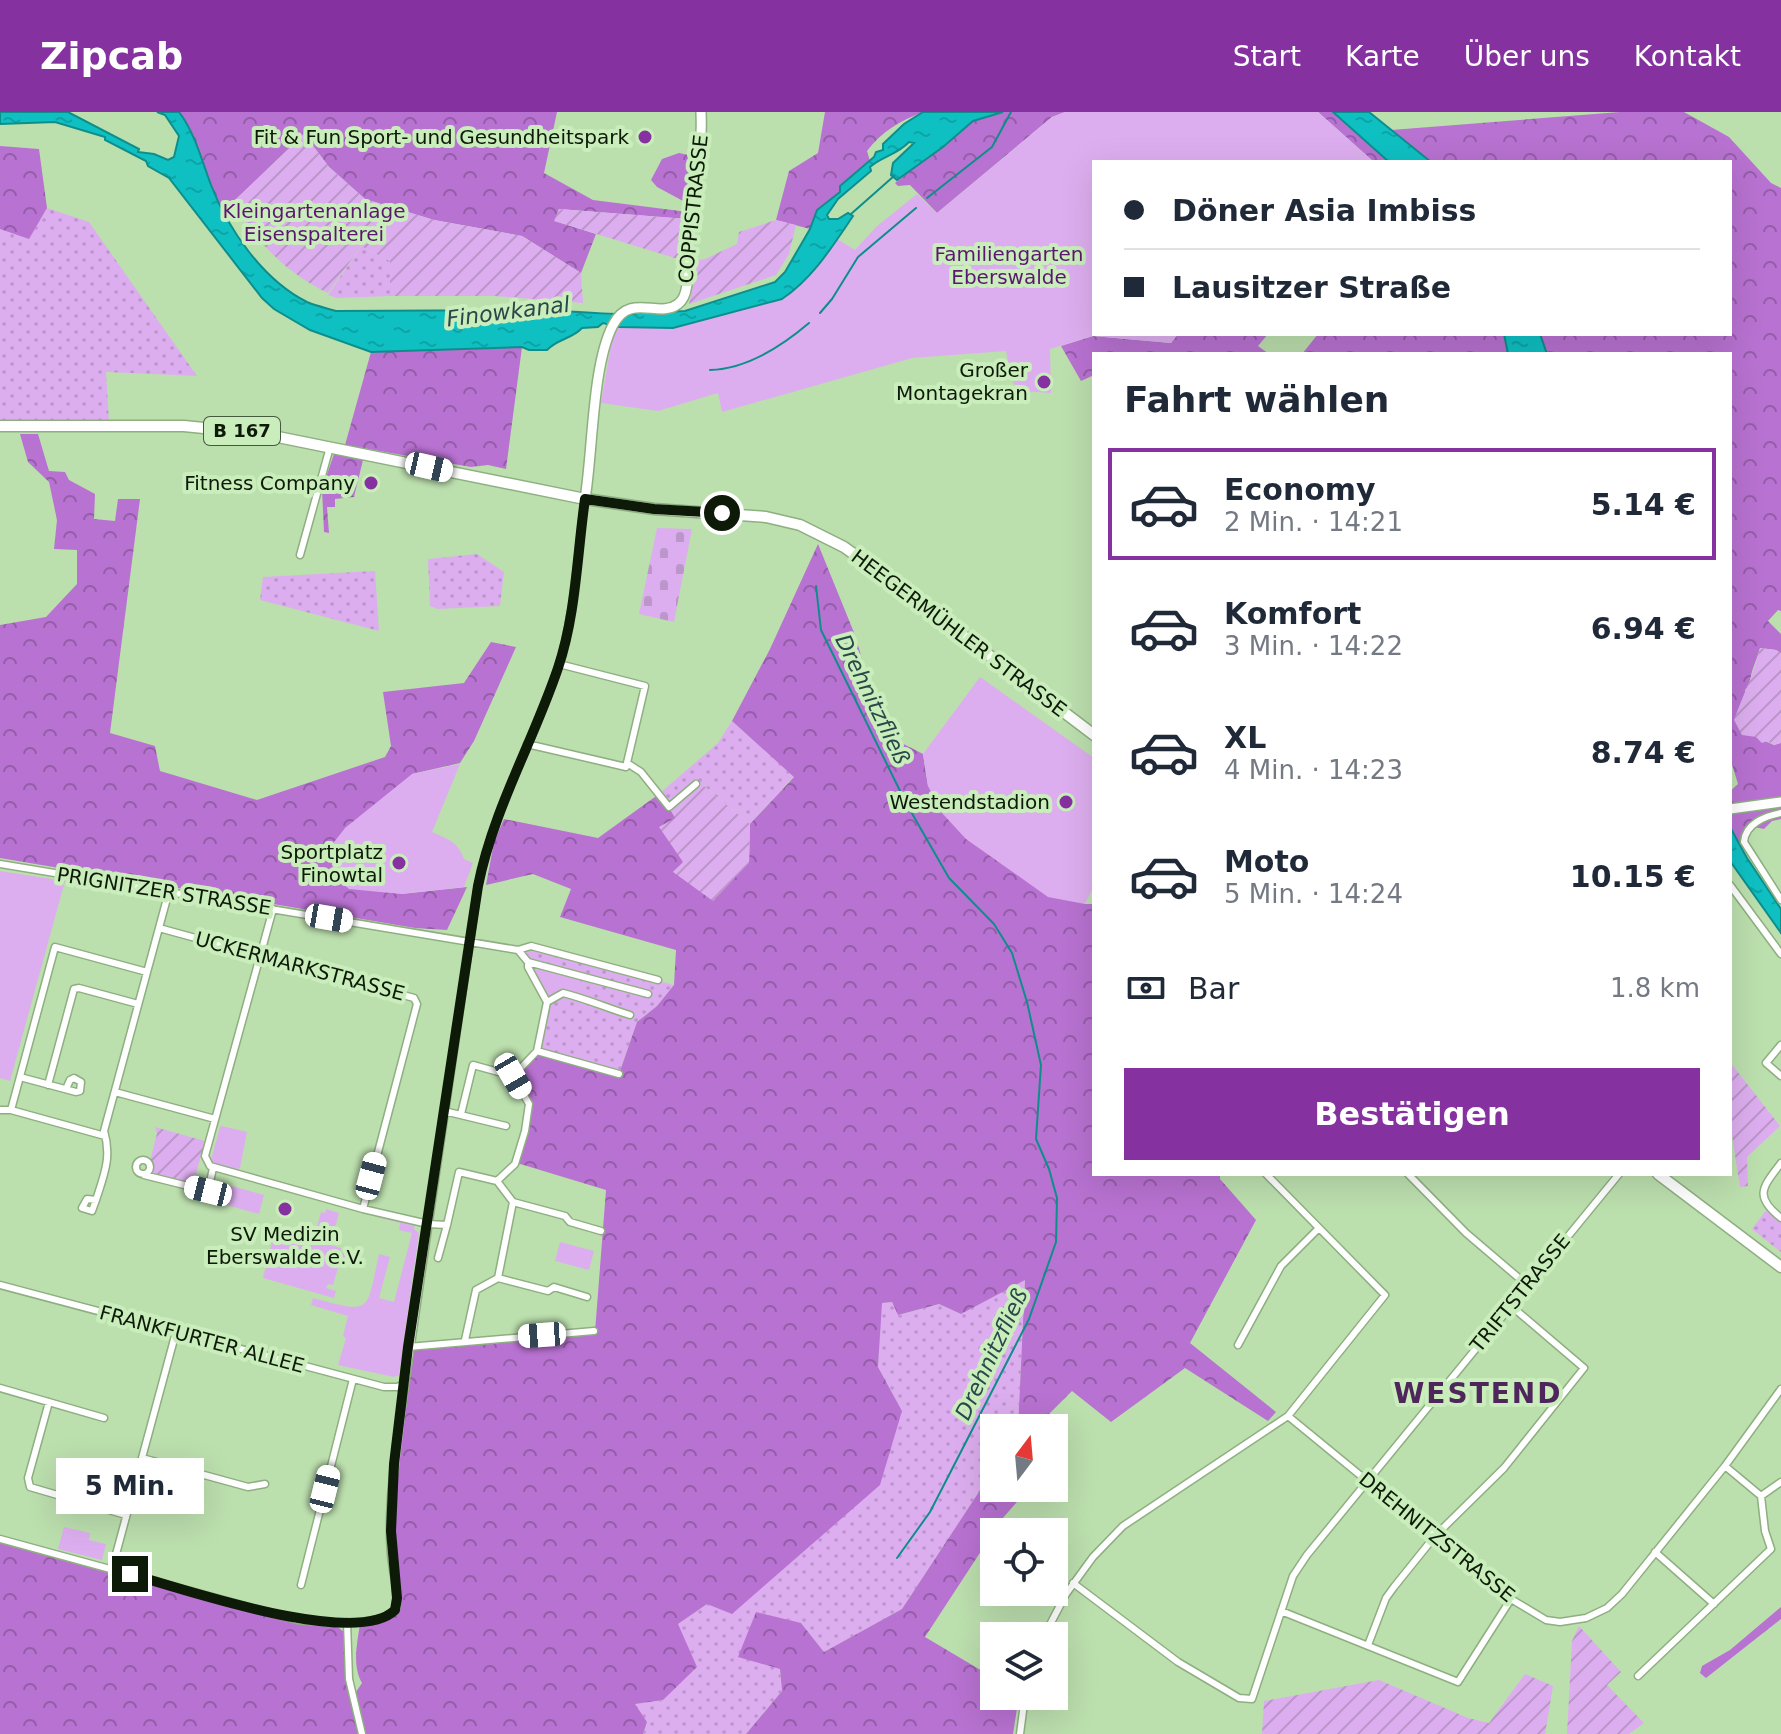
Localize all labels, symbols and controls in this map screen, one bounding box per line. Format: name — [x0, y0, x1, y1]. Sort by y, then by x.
text: Zipcab — [40, 34, 183, 78]
text: Start — [1233, 40, 1301, 73]
text: Karte — [1345, 40, 1420, 73]
text: Über uns — [1464, 40, 1590, 73]
text: Kontakt — [1634, 40, 1741, 73]
place label: Fit & Fun Sport- und Gesundheitspark — [254, 125, 629, 149]
marker: Fit & Fun Sport- und Gesundheitspark — [636, 128, 654, 146]
street label: COPPISTRASSE — [673, 133, 713, 285]
text: Döner Asia Imbiss — [1172, 193, 1476, 228]
park label: Kleingartenanlage Eisenspalterei — [223, 199, 405, 246]
park label: Familiengarten Eberswalde — [934, 242, 1084, 289]
text: Lausitzer Straße — [1172, 270, 1451, 305]
water label: Finowkanal — [445, 292, 571, 331]
place label: Großer Montagekran — [896, 358, 1029, 405]
marker: Großer Montagekran — [1035, 373, 1053, 391]
text: Fahrt wählen — [1124, 379, 1389, 420]
road number: B 167 — [204, 417, 280, 445]
car — [403, 450, 455, 484]
icon: car — [1128, 468, 1200, 540]
place label: Fitness Company — [184, 471, 355, 495]
text: Economy — [1224, 472, 1376, 507]
marker: Fitness Company — [362, 474, 380, 492]
text: 5.14 € — [1591, 487, 1696, 522]
route start — [704, 495, 740, 531]
text: 2 Min. · 14:21 — [1224, 507, 1403, 537]
street label: HEEGERMÜHLER STRASSE — [847, 544, 1071, 722]
icon: car — [1128, 592, 1200, 664]
text: Komfort — [1224, 596, 1361, 631]
text: 6.94 € — [1591, 611, 1696, 646]
water label: Drehnitzfließ — [830, 630, 915, 768]
text: 3 Min. · 14:22 — [1224, 631, 1403, 661]
icon: car — [1128, 716, 1200, 788]
text: XL — [1224, 720, 1266, 755]
text: 8.74 € — [1591, 735, 1696, 770]
text: 4 Min. · 14:23 — [1224, 755, 1403, 785]
place label: Westendstadion — [889, 790, 1050, 814]
marker: Westendstadion — [1057, 793, 1075, 811]
place label: Sportplatz Finowtal — [280, 840, 383, 887]
icon: car — [1128, 840, 1200, 912]
text: Moto — [1224, 844, 1309, 879]
marker: Sportplatz Finowtal — [390, 854, 408, 872]
text: 10.15 € — [1570, 859, 1696, 894]
street label: PRIGNITZER STRASSE — [55, 862, 273, 920]
text: 5 Min. · 14:24 — [1224, 879, 1403, 909]
car — [303, 902, 355, 934]
street label: UCKERMARKSTRASSE — [193, 926, 407, 1006]
icon: cash — [1124, 966, 1168, 1010]
text: Bar — [1188, 971, 1239, 1006]
text: 1.8 km — [1610, 973, 1700, 1003]
car — [491, 1049, 535, 1103]
button: Bestätigen — [1124, 1068, 1700, 1160]
car — [353, 1150, 389, 1202]
car — [182, 1174, 234, 1208]
marker: SV Medizin Eberswalde e.V. — [276, 1200, 294, 1218]
place label: SV Medizin Eberswalde e.V. — [206, 1222, 364, 1269]
street label: TRIFTSTRASSE — [1464, 1229, 1575, 1358]
water label: Drehnitzfließ — [950, 1285, 1033, 1424]
street label: FRANKFURTER ALLEE — [97, 1300, 307, 1378]
car — [517, 1321, 567, 1349]
district label: WESTEND — [1393, 1377, 1563, 1410]
north arrow — [980, 1414, 1068, 1502]
map controls — [980, 1414, 1068, 1710]
callout: 5 Min. — [56, 1458, 204, 1514]
car — [308, 1463, 342, 1515]
street label: DREHNITZSTRASSE — [1354, 1467, 1520, 1607]
text: 5 Min. — [85, 1471, 175, 1501]
button: locate — [980, 1518, 1068, 1606]
route end — [112, 1556, 148, 1592]
button: layers — [980, 1622, 1068, 1710]

